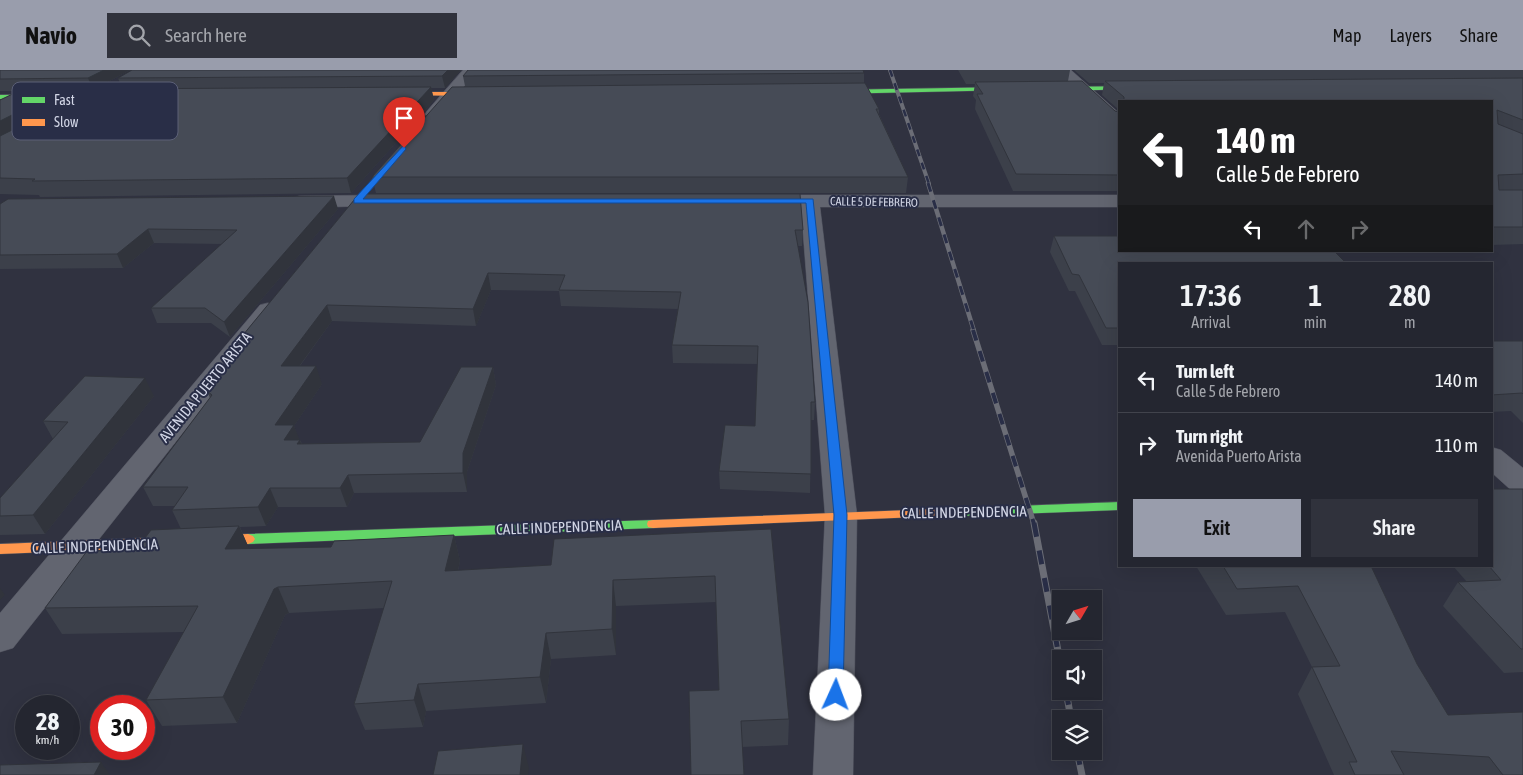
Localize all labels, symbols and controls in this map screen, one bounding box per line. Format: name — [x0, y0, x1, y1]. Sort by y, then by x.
search box — [107, 13, 457, 58]
icon: search — [125, 21, 153, 49]
text: Navio — [25, 22, 77, 49]
text: Search here — [165, 24, 247, 46]
text: Map — [1332, 25, 1361, 46]
text: Layers — [1389, 25, 1432, 46]
text: Share — [1460, 25, 1498, 46]
legend — [12, 82, 178, 140]
text: Fast — [54, 92, 75, 108]
pin — [383, 97, 425, 148]
icon: arrive — [390, 104, 418, 132]
text: Slow — [54, 114, 79, 130]
icon: left — [1133, 120, 1198, 185]
text: 140 m — [1216, 120, 1295, 160]
text: Calle 5 de Febrero — [1216, 161, 1360, 187]
street label: CALLE 5 DE FEBRERO — [830, 194, 918, 210]
icon: left — [1239, 215, 1267, 243]
icon: ahead — [1292, 215, 1320, 243]
icon: right — [1345, 215, 1373, 243]
text: 17:36 — [1180, 278, 1242, 312]
text: 1 — [1308, 278, 1322, 312]
text: 280 — [1389, 278, 1431, 312]
text: Arrival — [1191, 313, 1230, 331]
text: min — [1304, 313, 1327, 331]
text: m — [1404, 313, 1416, 331]
street label: AVENIDA PUERTO ARISTA — [155, 328, 255, 445]
text: Turn left — [1176, 360, 1234, 382]
icon: left — [1133, 366, 1161, 394]
text: 140 m — [1435, 369, 1478, 391]
text: Calle 5 de Febrero — [1176, 382, 1280, 400]
text: Turn right — [1176, 425, 1243, 447]
icon: right — [1133, 431, 1161, 459]
text: 110 m — [1435, 434, 1478, 456]
text: Avenida Puerto Arista — [1176, 447, 1302, 465]
button: Exit — [1133, 499, 1301, 557]
button: Share — [1311, 499, 1478, 557]
street label: CALLE INDEPENDENCIA — [901, 502, 1028, 522]
street label: CALLE INDEPENDENCIA — [496, 516, 623, 538]
street label: CALLE INDEPENDENCIA — [32, 535, 159, 557]
north arrow — [1052, 590, 1102, 640]
map controls — [1052, 590, 1102, 760]
button: sound — [1052, 650, 1102, 700]
position arrow — [809, 668, 861, 720]
speed limit sign: 30 — [90, 695, 155, 760]
text: 28 — [36, 707, 59, 735]
button: layers — [1052, 710, 1102, 760]
text: km/h — [36, 733, 59, 747]

